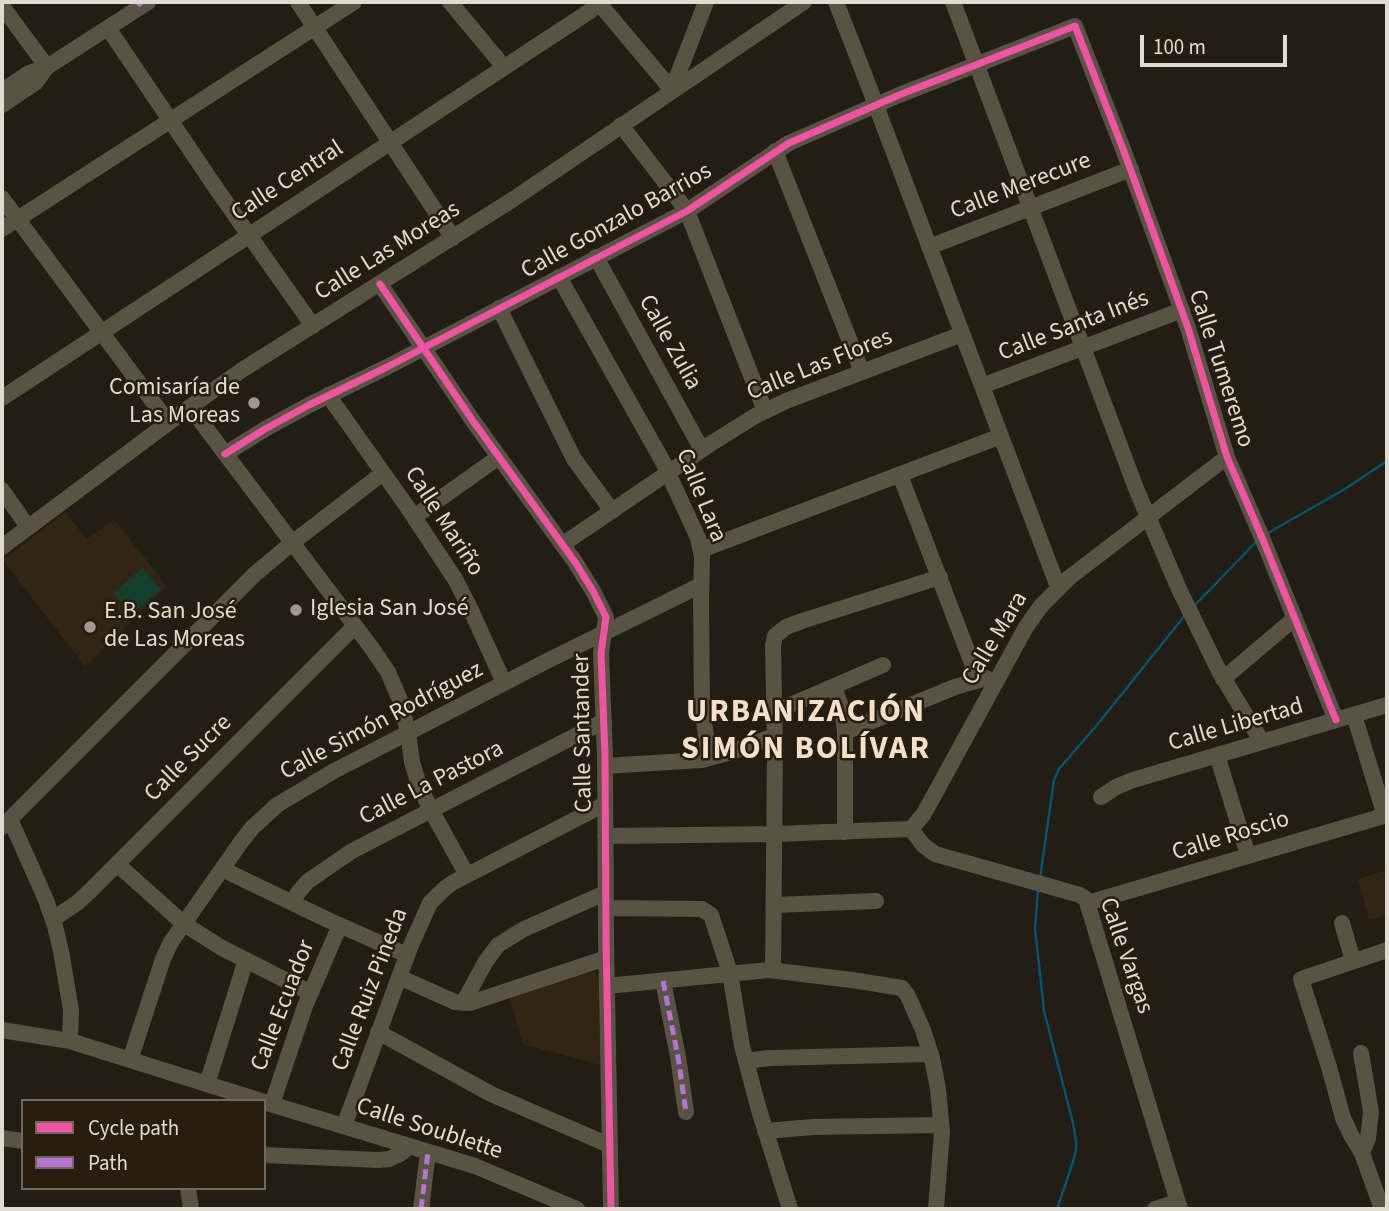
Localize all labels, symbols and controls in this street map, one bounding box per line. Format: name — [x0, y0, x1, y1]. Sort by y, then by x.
scale bar — [1144, 21, 1291, 65]
text: 100 m — [1153, 32, 1206, 62]
street label: Calle Central — [227, 135, 349, 229]
street label: Calle Merecure — [947, 147, 1095, 227]
street label: Calle Gonzalo Barrios — [517, 158, 717, 286]
street label: Calle Las Moreas — [310, 196, 466, 308]
street label: Calle Santa Inés — [995, 285, 1153, 369]
street label: Calle Tumeremo — [1181, 286, 1259, 452]
street label: Calle Zulia — [631, 290, 707, 396]
street label: Calle Las Flores — [743, 324, 897, 408]
place label: Comisaría de Las Moreas — [109, 375, 240, 431]
marker: Comisaría de Las Moreas — [246, 395, 262, 411]
street label: Calle Lara — [668, 445, 732, 547]
street label: Calle Mariño — [397, 462, 489, 582]
street label: Calle Mara — [957, 587, 1035, 691]
place label: Iglesia San José — [310, 596, 469, 624]
place label: E.B. San José de Las Moreas — [104, 599, 245, 655]
marker: Iglesia San José — [288, 602, 304, 618]
marker: E.B. San José de Las Moreas — [82, 619, 98, 635]
street label: Calle Santander — [568, 653, 600, 813]
street label: Calle Simón Rodríguez — [276, 656, 488, 788]
street label: Calle Libertad — [1165, 693, 1307, 759]
district label: URBANIZACIÓN SIMÓN BOLÍVAR — [683, 695, 929, 770]
street label: Calle Sucre — [139, 709, 239, 809]
street label: Calle La Pastora — [355, 735, 509, 833]
street label: Calle Roscio — [1169, 806, 1293, 868]
street label: Calle Vargas — [1092, 894, 1158, 1018]
street label: Calle Ruiz Pineda — [327, 904, 415, 1076]
street label: Calle Ecuador — [246, 936, 322, 1076]
street label: Calle Soublette — [352, 1093, 506, 1167]
legend — [21, 1099, 266, 1190]
text: Cycle path — [88, 1113, 179, 1143]
text: Path — [88, 1148, 128, 1178]

